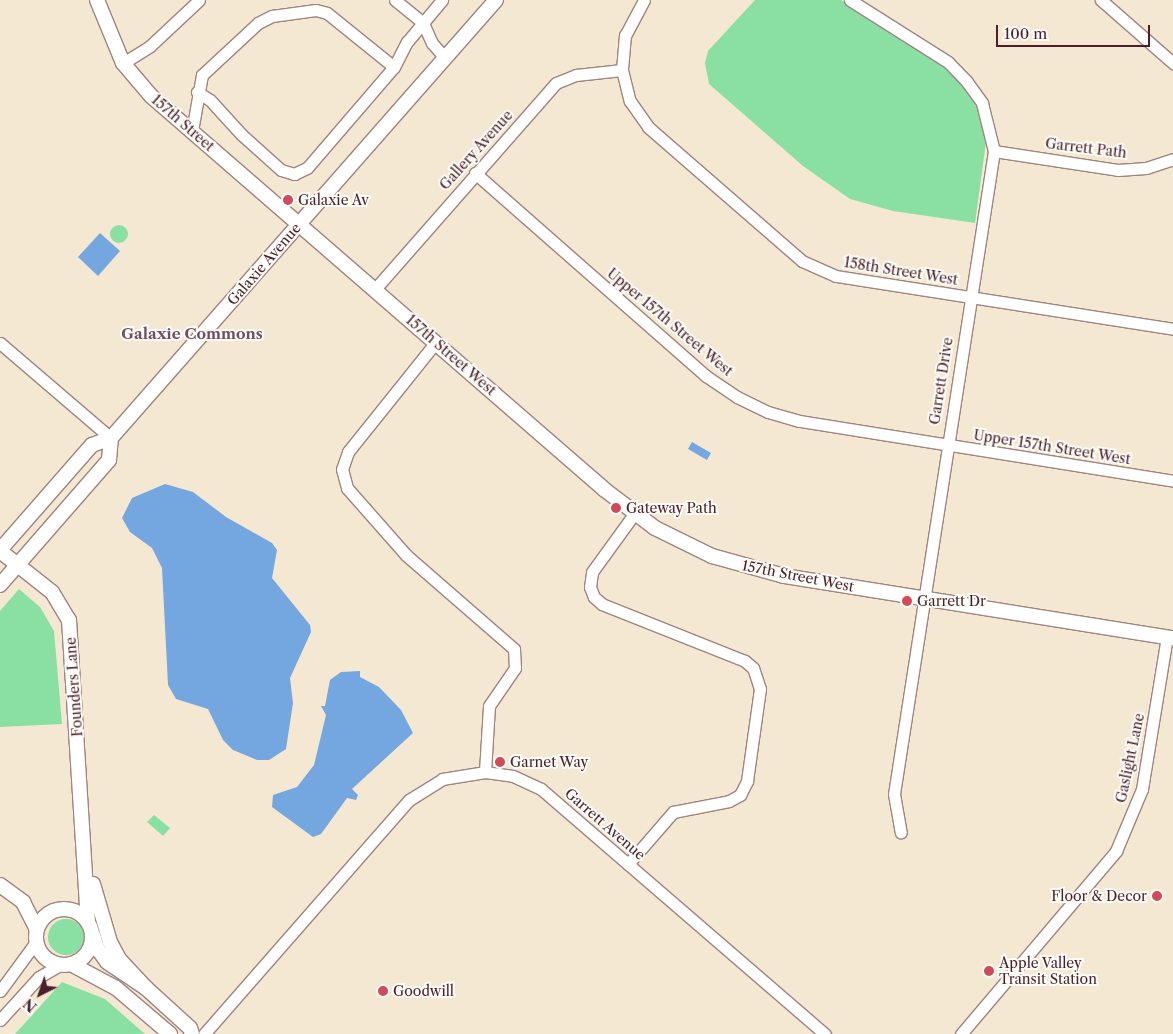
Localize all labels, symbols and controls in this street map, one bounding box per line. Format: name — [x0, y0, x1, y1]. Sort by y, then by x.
scale bar — [998, 15, 1152, 47]
text: 100 m — [1004, 24, 1047, 43]
street label: 157th Street — [148, 91, 218, 155]
street label: Gallery Avenue — [436, 106, 516, 194]
street label: Garrett Path — [1044, 135, 1128, 161]
place label: Galaxie Av — [298, 192, 369, 208]
marker: Galaxie Av — [282, 194, 294, 206]
street label: Galaxie Avenue — [224, 219, 304, 309]
street label: 158th Street West — [843, 254, 959, 288]
street label: Upper 157th Street West — [604, 264, 736, 380]
street label: 157th Street West — [402, 311, 500, 399]
district label: Galaxie Commons — [121, 325, 263, 343]
street label: Garrett Drive — [926, 336, 956, 426]
street label: Upper 157th Street West — [972, 426, 1132, 468]
place label: Gateway Path — [626, 500, 717, 516]
marker: Gateway Path — [610, 502, 622, 514]
street label: 157th Street West — [740, 557, 856, 595]
place label: Garrett Dr — [917, 593, 986, 609]
marker: Garrett Dr — [901, 595, 913, 607]
street label: Founders Lane — [62, 637, 86, 737]
street label: Gaslight Lane — [1112, 712, 1148, 804]
place label: Garnet Way — [510, 754, 589, 770]
marker: Garnet Way — [494, 756, 506, 768]
street label: Garrett Avenue — [561, 784, 649, 864]
place label: Floor & Decor — [1051, 888, 1147, 904]
marker: Floor & Decor — [1151, 890, 1163, 902]
place label: Apple Valley Transit Station — [999, 955, 1097, 988]
marker: Apple Valley Transit Station — [983, 965, 995, 977]
north arrow — [15, 969, 65, 1019]
place label: Goodwill — [393, 983, 454, 999]
marker: Goodwill — [377, 985, 389, 997]
text: N — [20, 995, 41, 1016]

